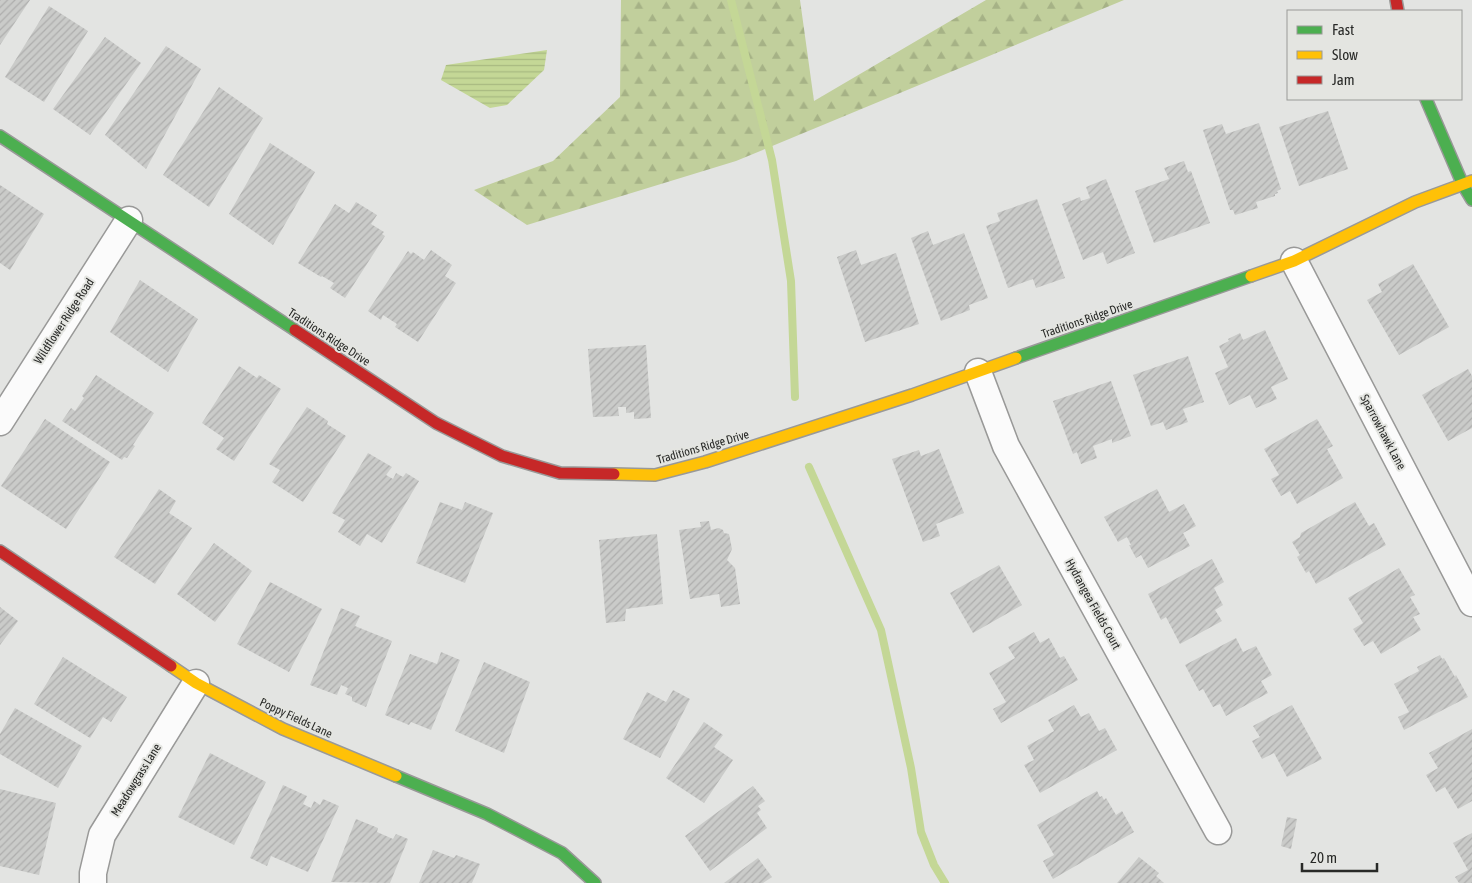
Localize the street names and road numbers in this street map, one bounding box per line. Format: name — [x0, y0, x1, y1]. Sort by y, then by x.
street label: Wildflower Ridge Road — [31, 276, 97, 366]
street label: Traditions Ridge Drive — [1040, 297, 1134, 341]
street label: Traditions Ridge Drive — [285, 305, 373, 369]
street label: Sparrowhawk Lane — [1357, 392, 1409, 472]
street label: Traditions Ridge Drive — [655, 427, 751, 467]
street label: Hydrangea Fields Court — [1062, 556, 1124, 652]
street label: Poppy Fields Lane — [258, 695, 334, 741]
street label: Meadowgrass Lane — [108, 741, 164, 819]

